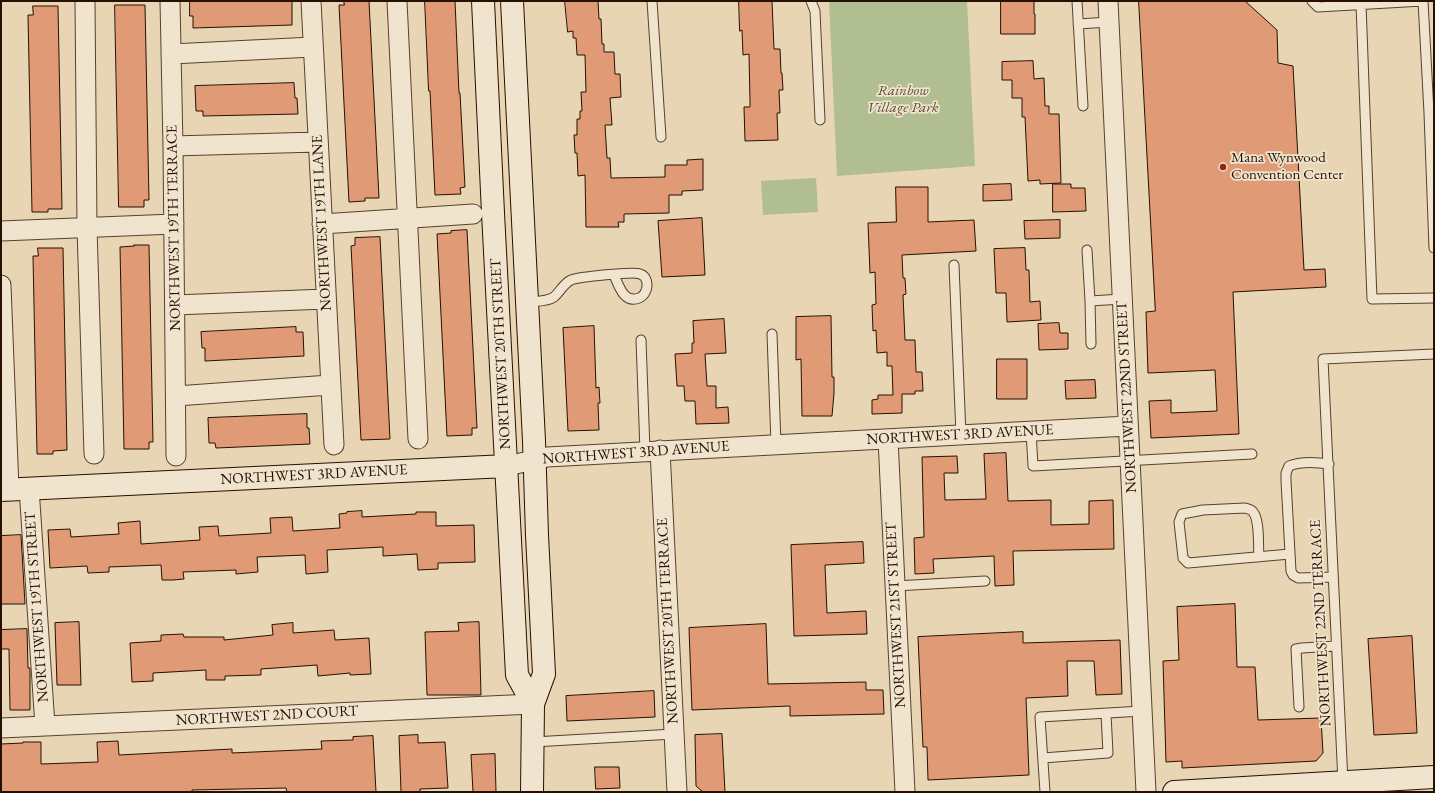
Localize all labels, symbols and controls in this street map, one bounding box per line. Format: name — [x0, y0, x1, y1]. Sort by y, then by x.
park label: Rainbow Village Park — [867, 82, 939, 117]
street label: NORTHWEST 19TH TERRACE — [163, 125, 185, 331]
street label: NORTHWEST 19TH LANE — [308, 135, 336, 311]
place label: Mana Wynwood Convention Center — [1231, 149, 1343, 184]
marker: Mana Wynwood Convention Center — [1218, 162, 1228, 172]
street label: NORTHWEST 20TH STREET — [487, 258, 515, 450]
street label: NORTHWEST 22ND STREET — [1113, 301, 1141, 493]
street label: NORTHWEST 3RD AVENUE — [866, 421, 1054, 449]
street label: NORTHWEST 3RD AVENUE — [542, 437, 730, 469]
street label: NORTHWEST 3RD AVENUE — [220, 461, 408, 489]
street label: NORTHWEST 19TH STREET — [21, 511, 53, 703]
street label: NORTHWEST 20TH TERRACE — [654, 518, 682, 724]
street label: NORTHWEST 22ND TERRACE — [1307, 519, 1335, 727]
street label: NORTHWEST 21ST STREET — [882, 522, 910, 708]
street label: NORTHWEST 2ND COURT — [175, 702, 359, 730]

